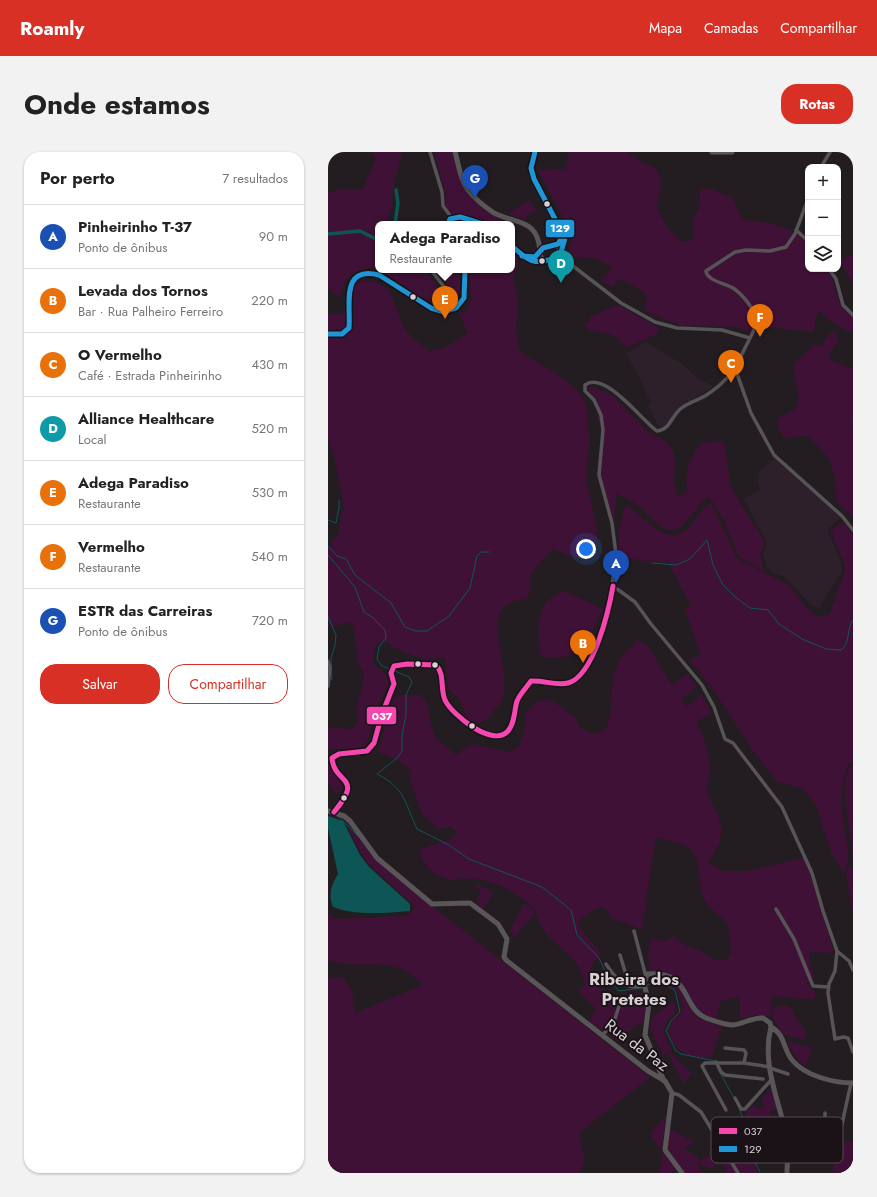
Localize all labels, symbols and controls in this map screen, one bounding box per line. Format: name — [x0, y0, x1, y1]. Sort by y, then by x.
text: Roamly — [20, 15, 84, 42]
text: Mapa — [649, 18, 682, 38]
text: Camadas — [704, 18, 758, 38]
text: Compartilhar — [780, 18, 857, 38]
text: Onde estamos — [24, 84, 210, 125]
button: Rotas — [781, 84, 853, 124]
map controls — [805, 164, 841, 272]
button: + — [805, 164, 841, 200]
pin: G — [462, 165, 488, 198]
text: Por perto — [40, 166, 115, 190]
text: 7 resultados — [222, 169, 288, 188]
unlabelled marker — [542, 199, 552, 209]
button: − — [805, 200, 841, 236]
text: Pinheirinho T-37 — [78, 216, 192, 238]
line badge: 129 — [545, 219, 575, 238]
text: 129 — [550, 220, 570, 236]
popup — [375, 221, 515, 273]
text: A — [48, 227, 58, 246]
text: 90 m — [259, 227, 288, 246]
text: Adega Paradiso — [390, 227, 500, 249]
button: layers — [805, 236, 841, 272]
text: Ponto de ônibus — [78, 238, 168, 257]
text: Restaurante — [390, 249, 452, 268]
pin: D — [548, 250, 574, 283]
unlabelled marker — [537, 256, 547, 266]
text: Levada dos Tornos — [78, 280, 208, 302]
pin: E — [432, 286, 458, 319]
text: B — [49, 291, 57, 310]
text: 220 m — [251, 291, 288, 310]
unlabelled marker — [408, 292, 418, 302]
text: Bar · Rua Palheiro Ferreiro — [78, 302, 223, 321]
pin: F — [747, 304, 773, 337]
text: O Vermelho — [78, 344, 162, 366]
pin: C — [718, 350, 744, 383]
text: C — [48, 355, 58, 374]
text: 430 m — [251, 355, 288, 374]
text: Café · Estrada Pinheirinho — [78, 366, 222, 385]
text: Alliance Healthcare — [78, 408, 214, 430]
text: D — [48, 419, 58, 438]
text: 520 m — [251, 419, 288, 438]
text: Local — [78, 430, 106, 449]
text: Adega Paradiso — [78, 472, 189, 494]
text: E — [49, 483, 57, 502]
text: 530 m — [252, 483, 288, 502]
text: Restaurante — [78, 494, 141, 513]
text: Vermelho — [78, 536, 145, 558]
your location — [576, 539, 596, 559]
text: F — [49, 547, 57, 566]
text: 540 m — [251, 547, 288, 566]
pin: A — [603, 550, 629, 583]
text: Restaurante — [78, 558, 141, 577]
text: ESTR das Carreiras — [78, 600, 212, 622]
text: G — [48, 611, 58, 630]
text: 720 m — [252, 611, 288, 630]
text: Ponto de ônibus — [78, 622, 168, 641]
pin: B — [570, 630, 596, 663]
unlabelled marker — [413, 659, 423, 669]
unlabelled marker — [430, 660, 440, 670]
button: Salvar — [40, 664, 160, 704]
button: Compartilhar — [168, 664, 288, 704]
line badge: 037 — [366, 706, 397, 725]
text: 037 — [372, 708, 393, 724]
unlabelled marker — [467, 721, 477, 731]
unlabelled marker — [339, 793, 349, 803]
district label: Ribeira dos Pretetes — [589, 967, 679, 1011]
street label: Rua da Paz — [600, 1013, 674, 1077]
legend — [711, 1117, 843, 1163]
text: 037 — [744, 1123, 762, 1139]
text: 129 — [744, 1141, 762, 1157]

